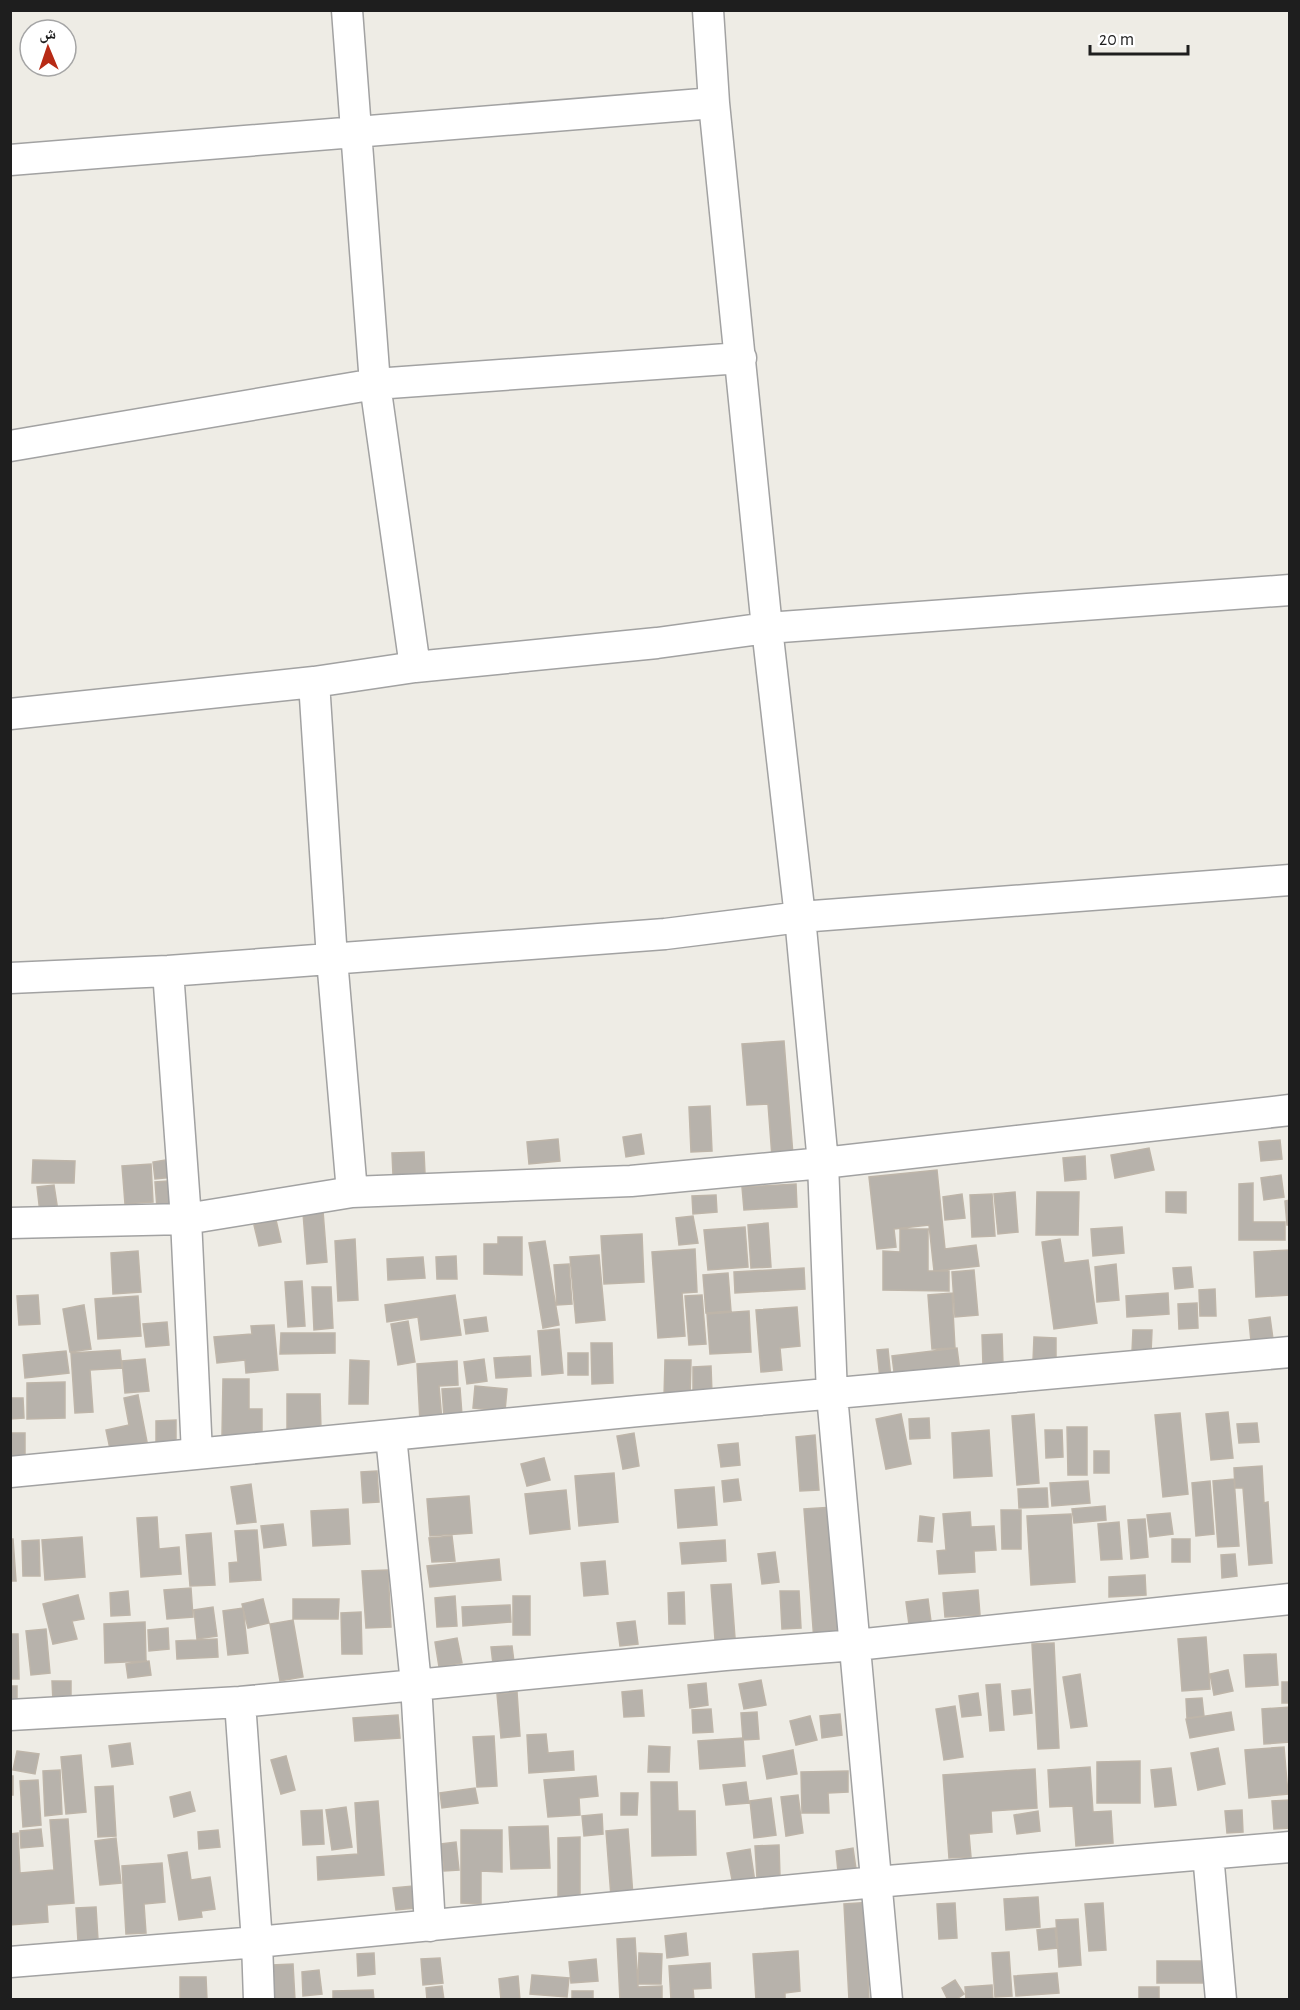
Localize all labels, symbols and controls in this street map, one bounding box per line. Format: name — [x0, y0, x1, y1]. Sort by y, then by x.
north arrow — [18, 18, 78, 78]
scale bar — [1090, 18, 1188, 56]
text: ش — [39, 26, 56, 43]
text: 20 m — [1099, 31, 1134, 49]

